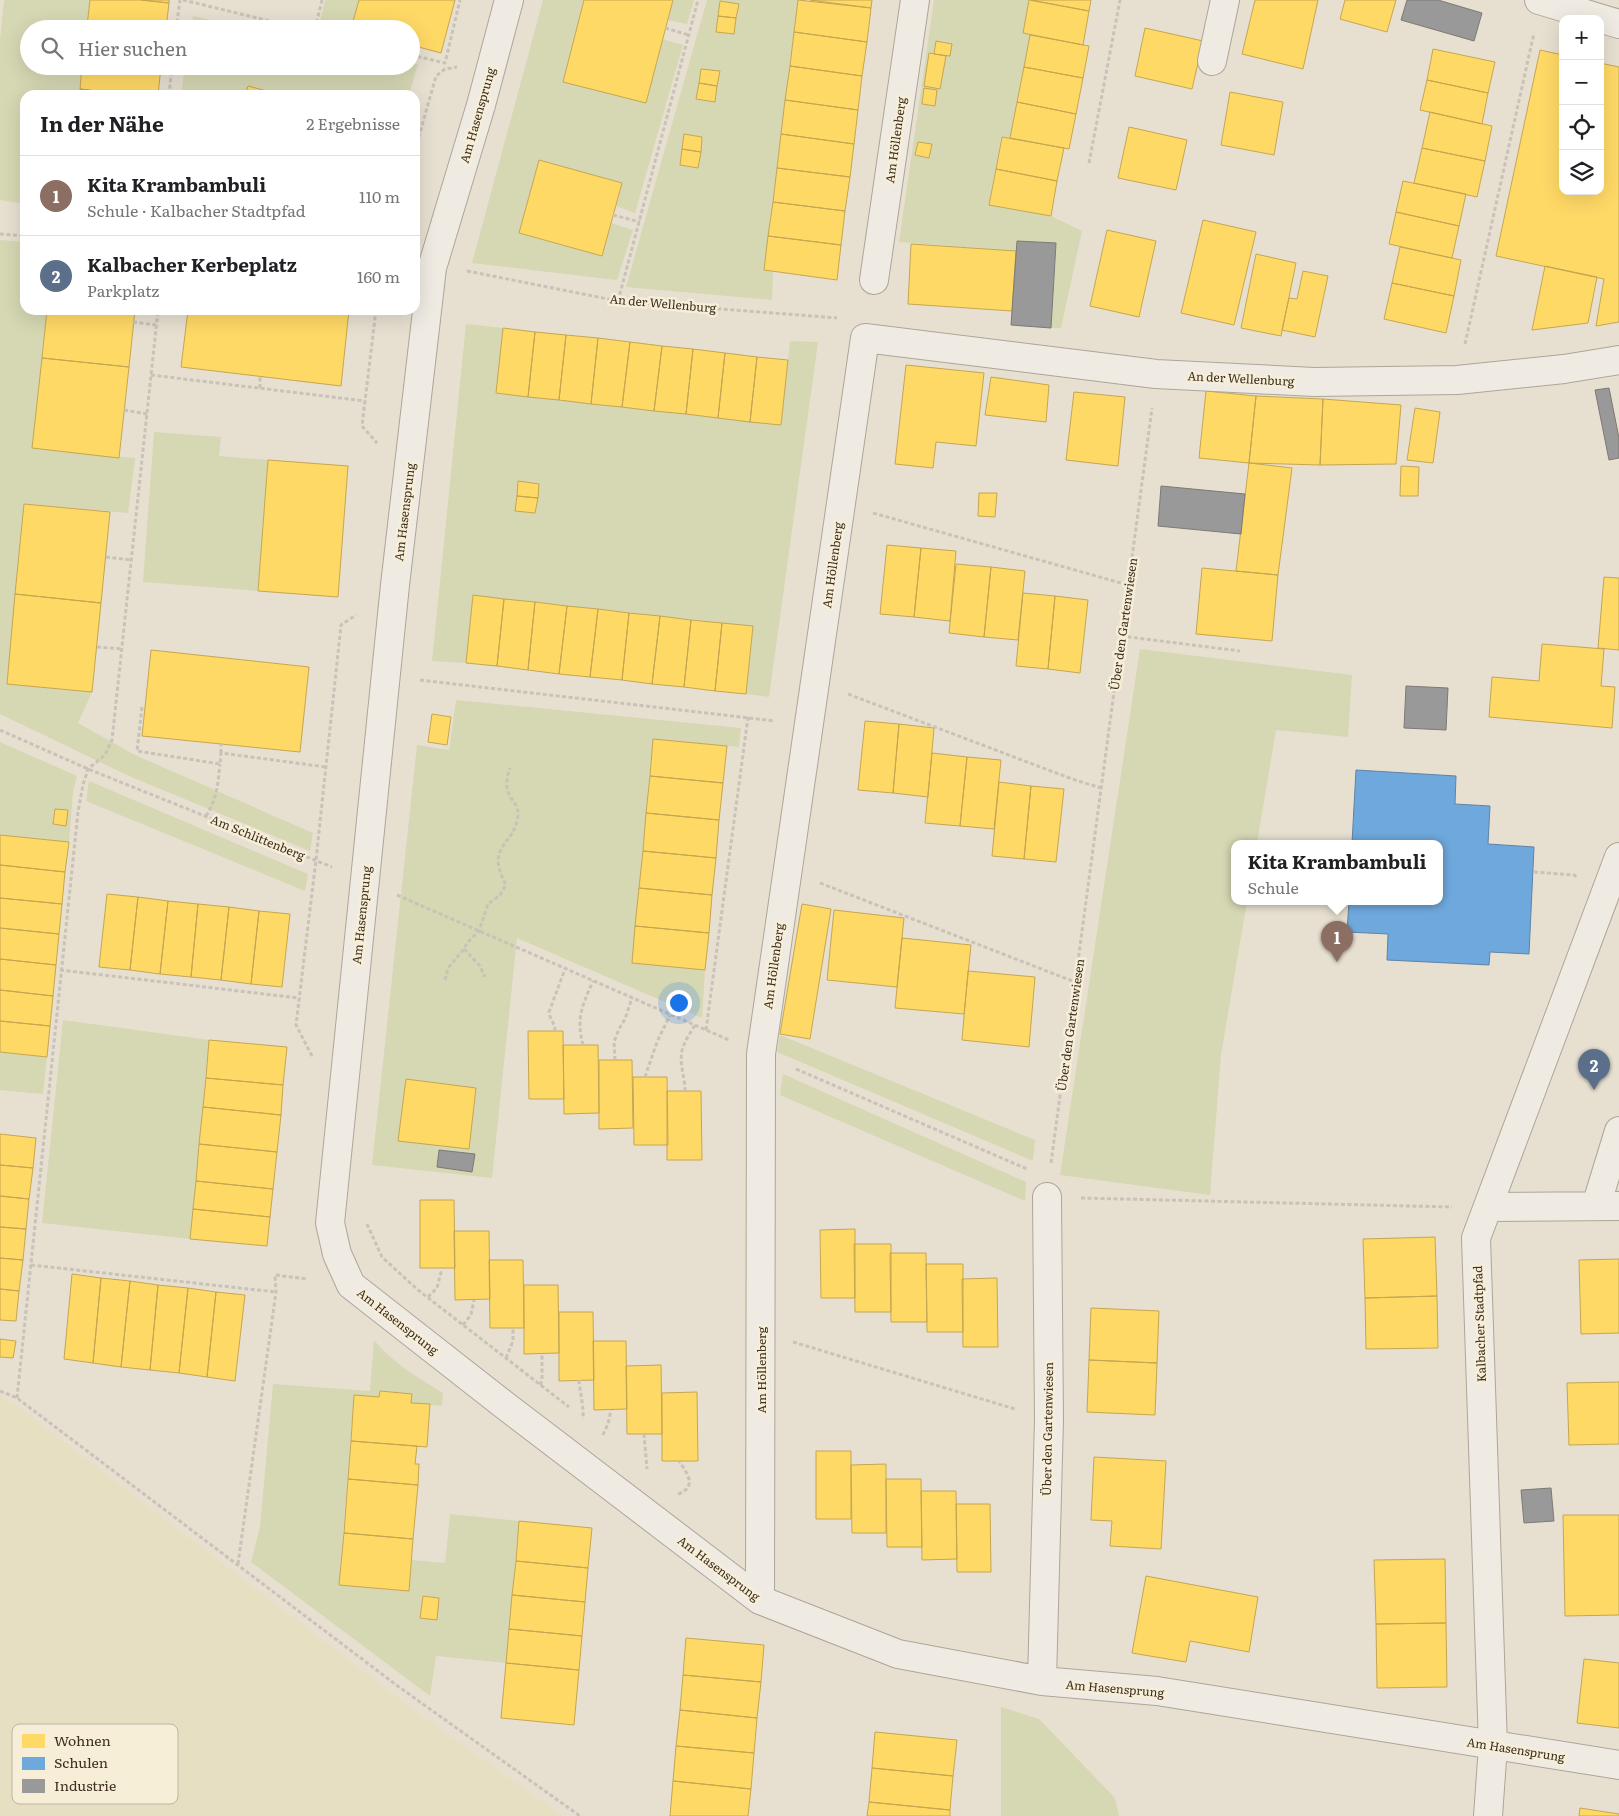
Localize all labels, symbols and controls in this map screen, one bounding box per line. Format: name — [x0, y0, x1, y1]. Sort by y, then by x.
map controls — [1559, 15, 1604, 195]
button: + — [1559, 15, 1604, 60]
search box — [20, 20, 420, 75]
icon: search — [38, 34, 66, 62]
text: Hier suchen — [78, 34, 187, 62]
button: − — [1559, 60, 1604, 105]
street label: Am Hasensprung — [455, 65, 499, 165]
street label: Am Höllenberg — [880, 95, 910, 184]
button: locate — [1559, 105, 1604, 150]
text: In der Nähe — [40, 107, 164, 138]
text: 2 Ergebnisse — [306, 111, 400, 135]
button: layers — [1559, 150, 1604, 195]
text: Kita Krambambuli — [87, 170, 266, 198]
text: 1 — [53, 184, 59, 208]
text: 110 m — [359, 184, 400, 208]
text: Schule · Kalbacher Stadtpfad — [87, 198, 306, 222]
text: Kalbacher Kerbeplatz — [87, 250, 297, 278]
text: 2 — [52, 264, 60, 288]
text: 160 m — [357, 264, 400, 288]
text: Parkplatz — [87, 278, 159, 302]
street label: An der Wellenburg — [609, 289, 717, 317]
street label: An der Wellenburg — [1187, 366, 1295, 390]
street label: Am Hasensprung — [389, 461, 419, 562]
street label: Am Höllenberg — [817, 520, 847, 609]
street label: Über den Gartenwiesen — [1105, 556, 1141, 692]
street label: Am Schlittenberg — [208, 810, 308, 864]
popup — [1231, 840, 1443, 905]
text: Kita Krambambuli — [1247, 847, 1427, 875]
street label: Am Hasensprung — [347, 865, 375, 965]
text: Schule — [1247, 875, 1299, 899]
street label: Am Höllenberg — [758, 921, 788, 1010]
pin: 1 — [1321, 921, 1353, 962]
street label: Über den Gartenwiesen — [1052, 957, 1088, 1093]
your location — [666, 990, 692, 1016]
pin: 2 — [1578, 1049, 1610, 1090]
street label: Kalbacher Stadtpfad — [1468, 1265, 1490, 1383]
street label: Am Hasensprung — [353, 1283, 443, 1359]
street label: Am Höllenberg — [752, 1326, 770, 1413]
street label: Über den Gartenwiesen — [1037, 1362, 1057, 1496]
street label: Am Hasensprung — [674, 1531, 764, 1605]
street label: Am Hasensprung — [1065, 1675, 1165, 1701]
legend — [12, 1724, 178, 1804]
text: Wohnen — [54, 1730, 111, 1750]
street label: Am Hasensprung — [1466, 1732, 1567, 1766]
text: Schulen — [54, 1752, 108, 1772]
text: Industrie — [54, 1775, 116, 1795]

